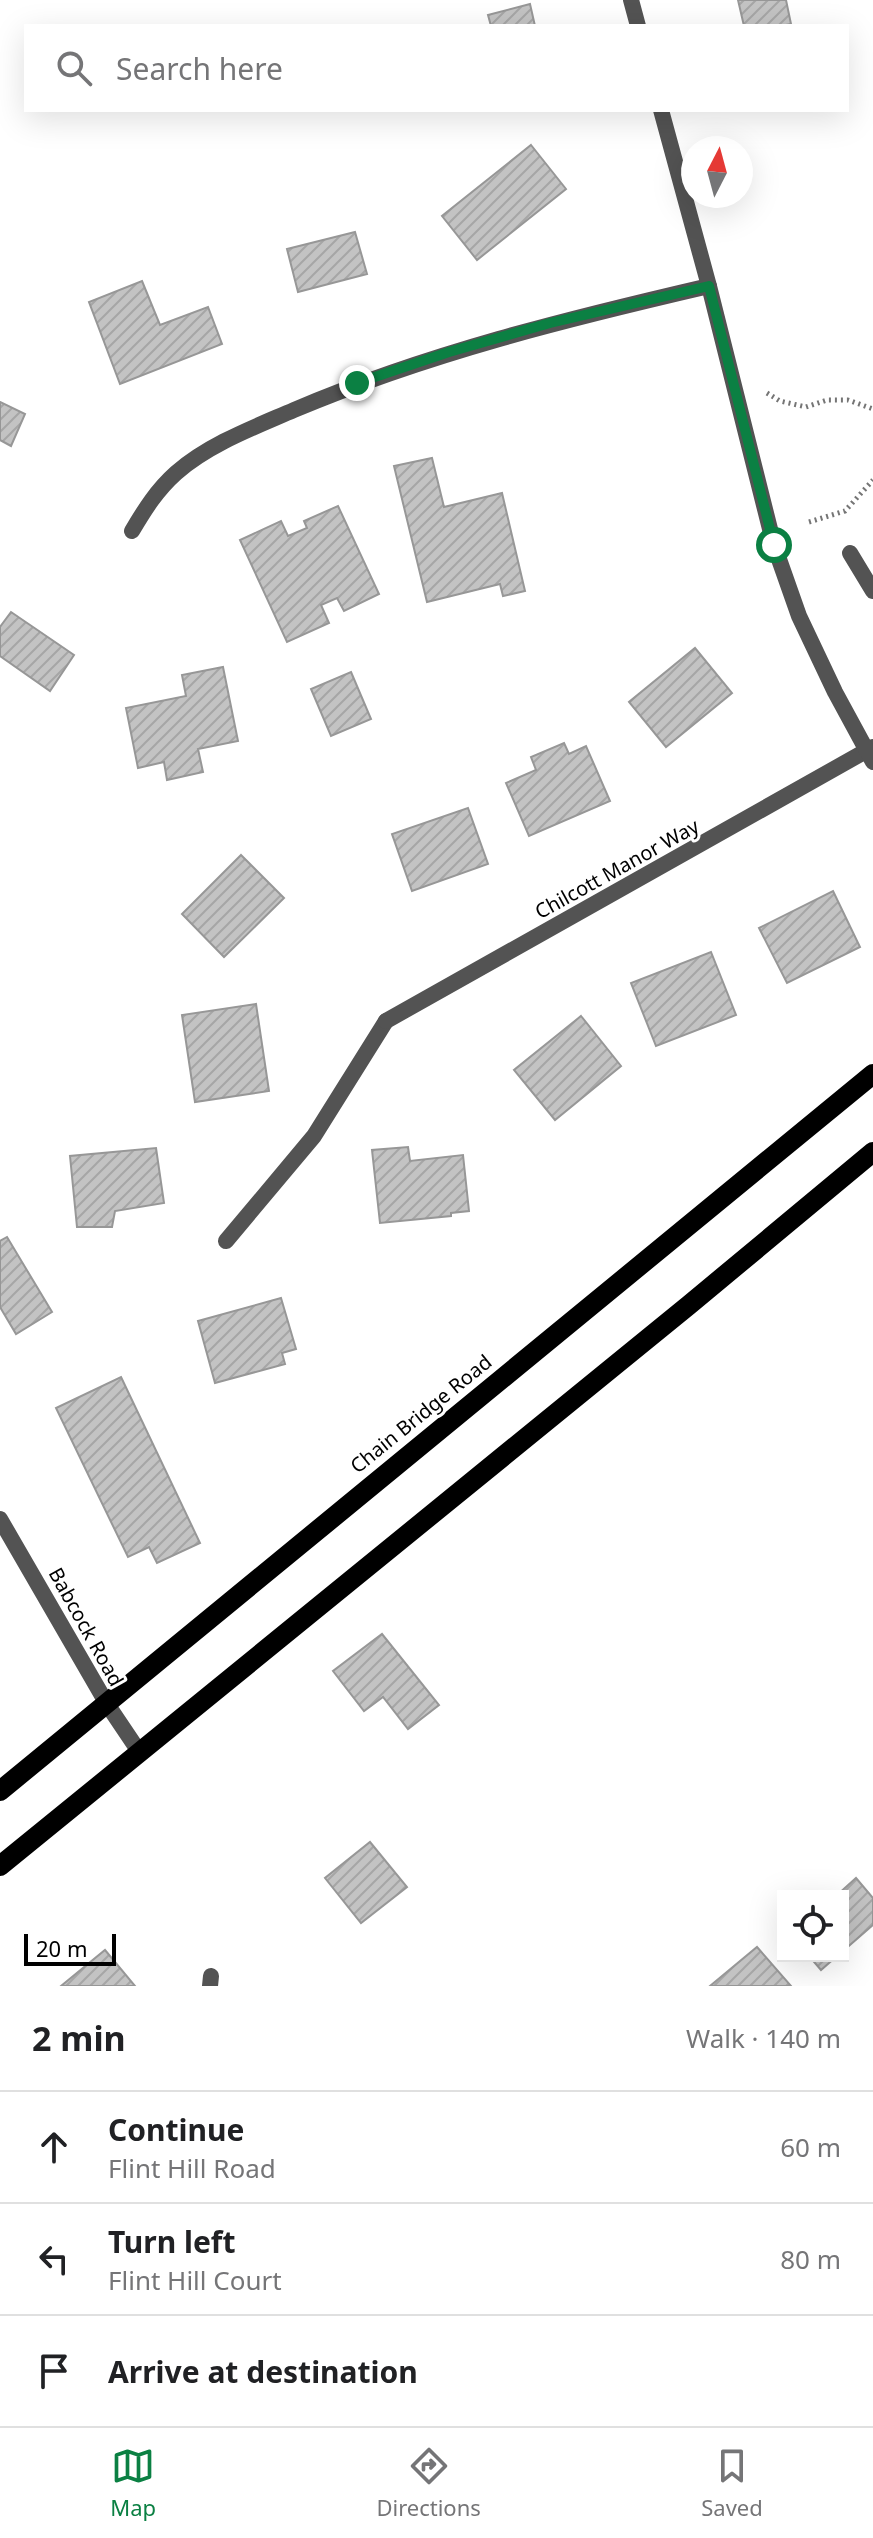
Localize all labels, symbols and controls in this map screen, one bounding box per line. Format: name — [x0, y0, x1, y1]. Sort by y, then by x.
search box — [24, 24, 849, 112]
icon: search — [52, 46, 96, 90]
text: Search here — [116, 48, 283, 89]
north arrow — [681, 136, 753, 208]
route end — [339, 365, 375, 401]
route start — [756, 527, 792, 563]
street label: Chilcott Manor Way — [530, 812, 704, 925]
street label: Chain Bridge Road — [344, 1348, 497, 1479]
street label: Babcock Road — [43, 1563, 130, 1691]
map controls — [777, 1890, 849, 1962]
button: locate — [777, 1890, 849, 1962]
scale bar — [24, 1930, 116, 1966]
text: 20 m — [36, 1933, 87, 1963]
text: 2 min — [32, 2015, 126, 2061]
text: Walk · 140 m — [686, 2020, 841, 2056]
text: Continue — [108, 2109, 244, 2150]
icon: ahead — [32, 2125, 76, 2169]
text: 60 m — [780, 2129, 841, 2165]
text: Flint Hill Road — [108, 2150, 276, 2186]
text: Turn left — [108, 2221, 236, 2262]
icon: left — [32, 2237, 76, 2281]
text: 80 m — [780, 2241, 841, 2277]
text: Flint Hill Court — [108, 2262, 282, 2298]
icon: arrive — [32, 2349, 76, 2393]
text: Arrive at destination — [108, 2351, 418, 2392]
tab: Map — [110, 2444, 156, 2522]
tab: Directions — [376, 2444, 481, 2522]
tab: Saved — [701, 2444, 763, 2522]

